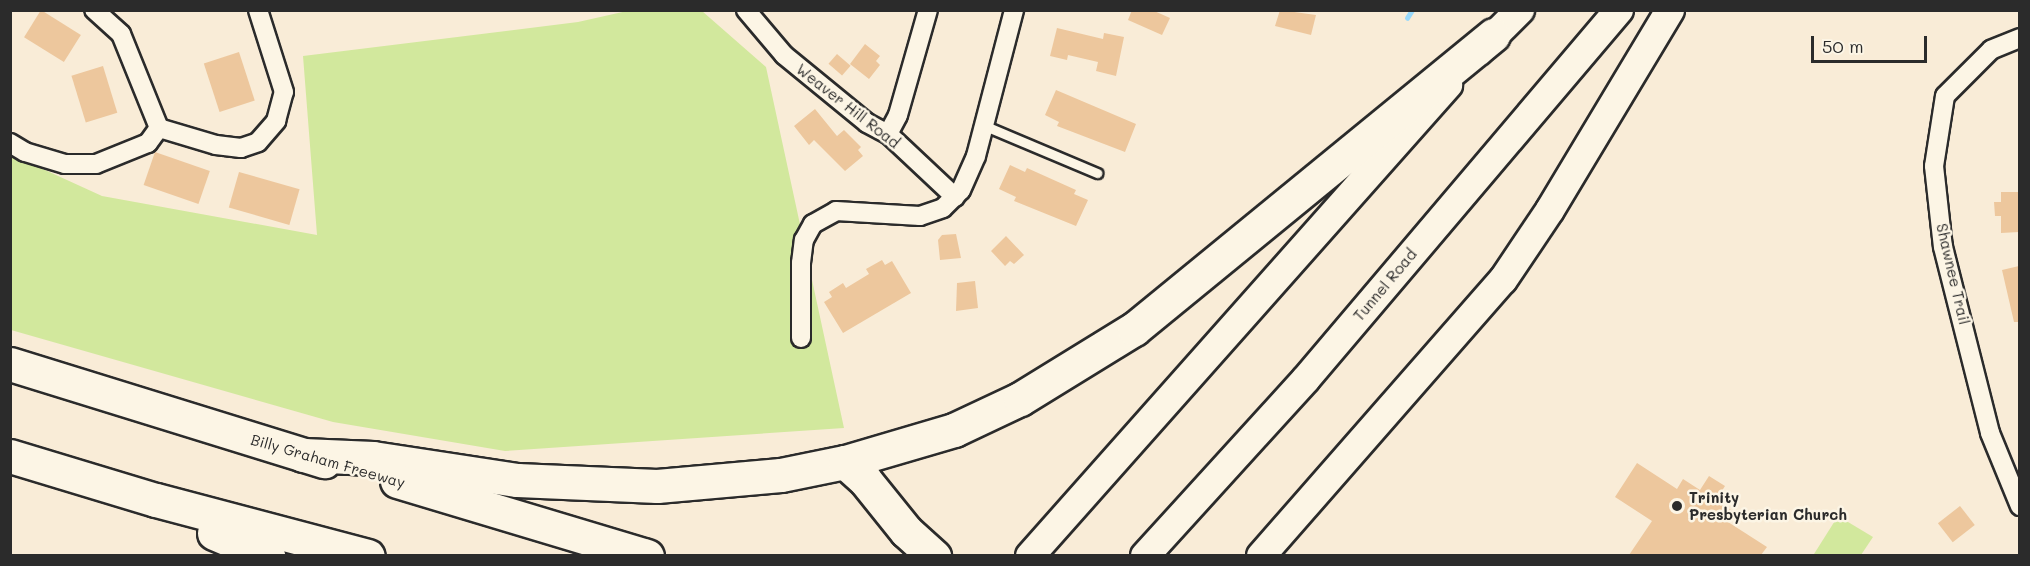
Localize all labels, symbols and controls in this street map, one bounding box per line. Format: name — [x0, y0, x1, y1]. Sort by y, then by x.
scale bar — [1814, 24, 1930, 62]
text: 50 m — [1822, 34, 1864, 58]
street label: Weaver Hill Road — [793, 60, 903, 152]
street label: Shawnee Trail — [1933, 222, 1973, 326]
street label: Tunnel Road — [1350, 245, 1420, 325]
street label: Billy Graham Freeway — [249, 430, 407, 492]
place label: Trinity Presbyterian Church — [1689, 488, 1847, 523]
marker: Trinity Presbyterian Church — [1670, 499, 1684, 513]

